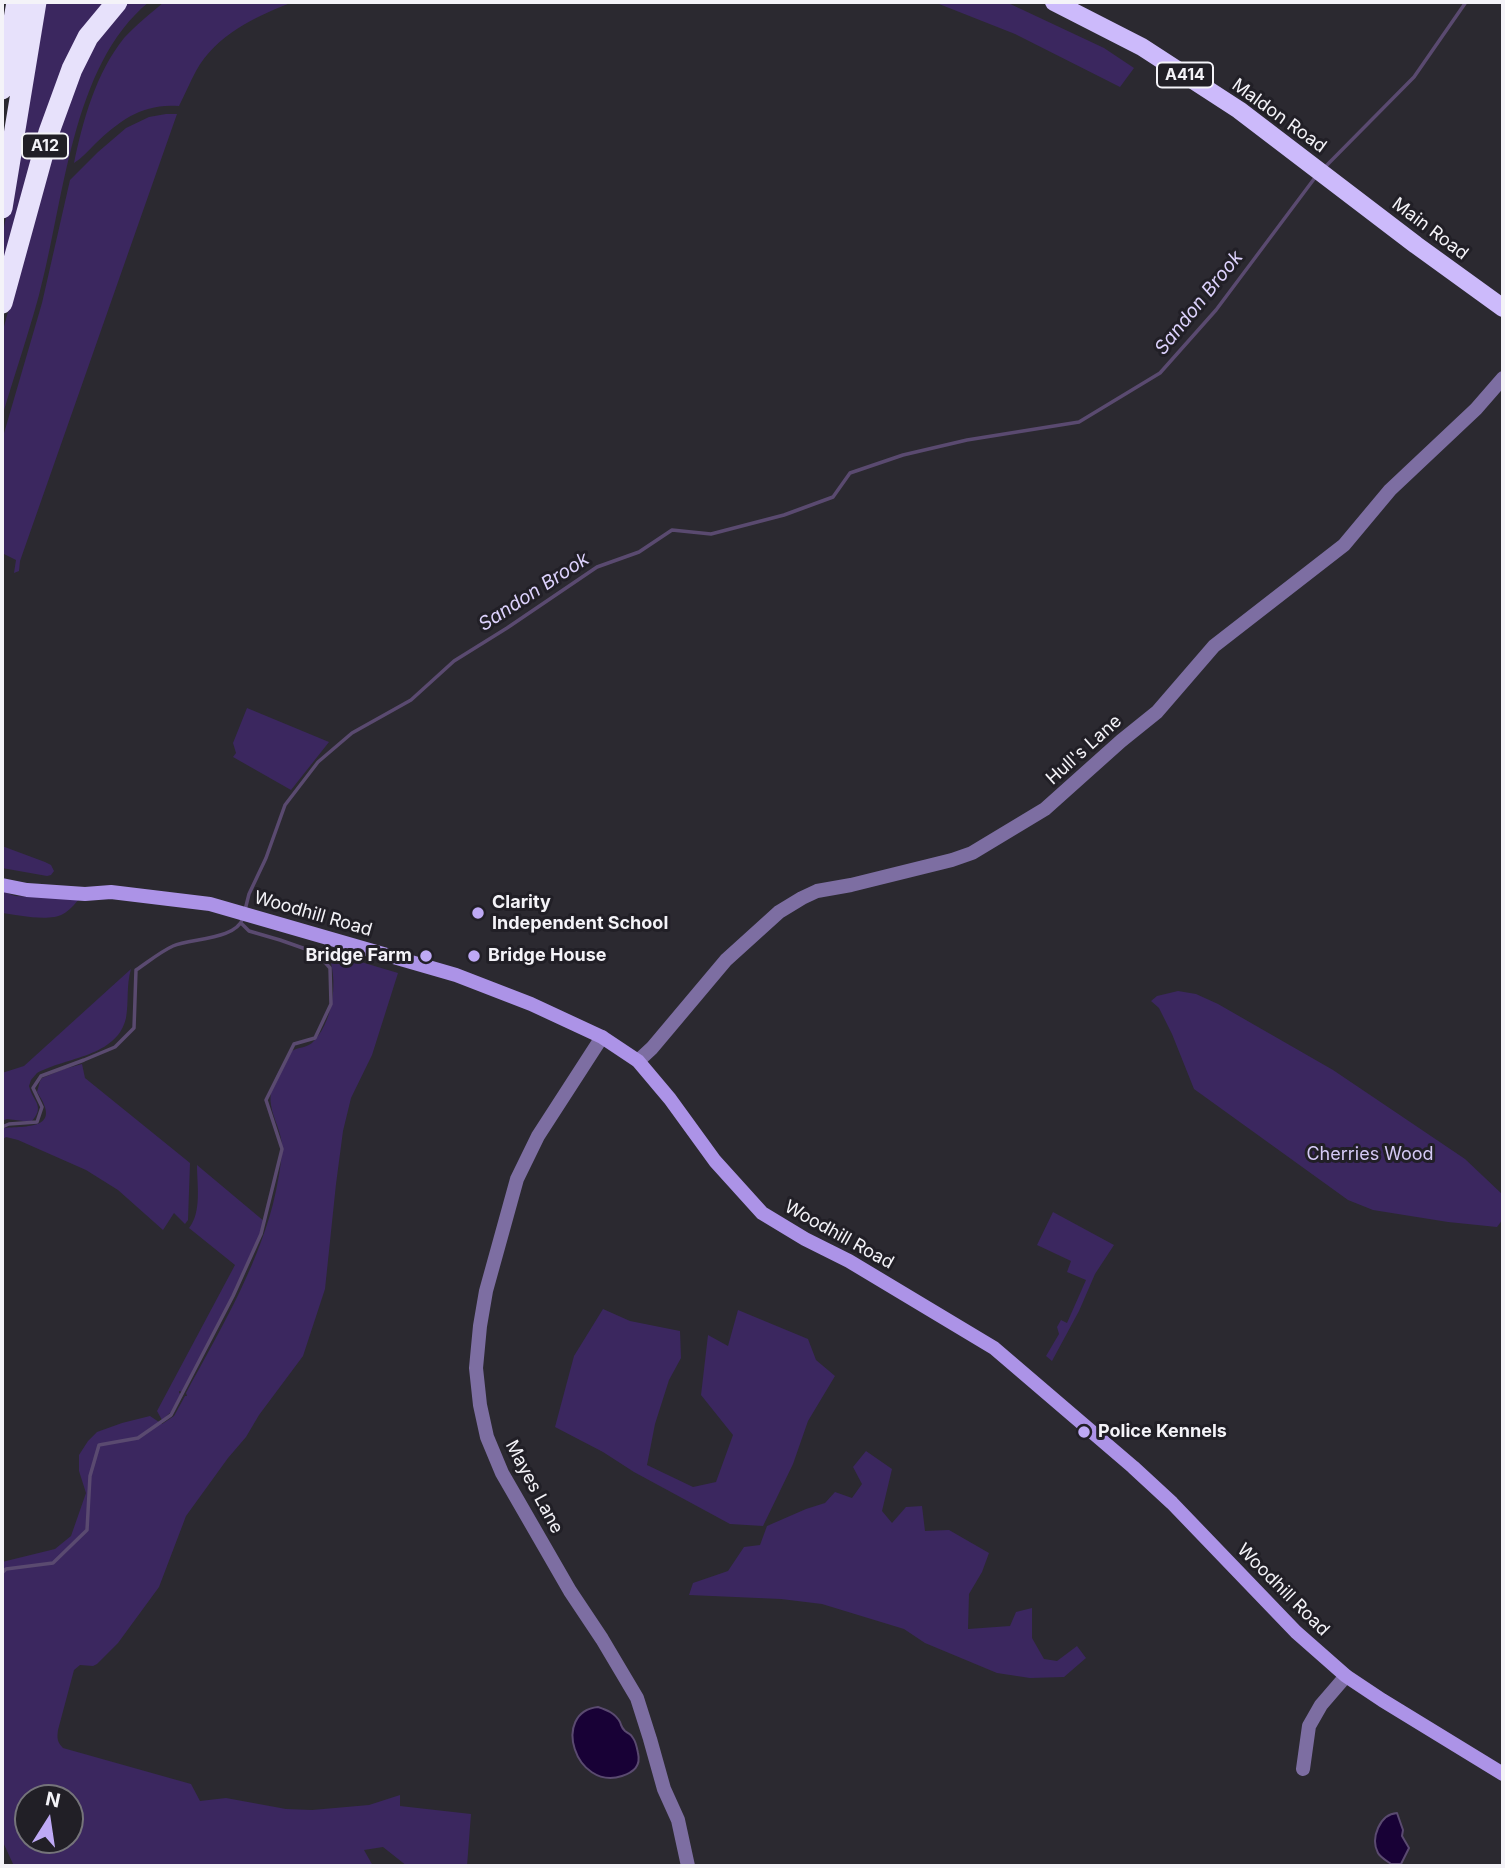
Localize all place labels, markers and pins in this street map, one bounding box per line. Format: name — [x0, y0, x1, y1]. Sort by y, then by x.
place label: Clarity Independent School — [492, 892, 668, 934]
marker: Clarity Independent School — [470, 905, 486, 921]
place label: Bridge Farm — [305, 945, 412, 967]
place label: Bridge House — [488, 945, 606, 967]
marker: Bridge Farm — [418, 948, 434, 964]
marker: Bridge House — [466, 948, 482, 964]
place label: Police Kennels — [1098, 1421, 1227, 1443]
marker: Police Kennels — [1076, 1424, 1092, 1440]

